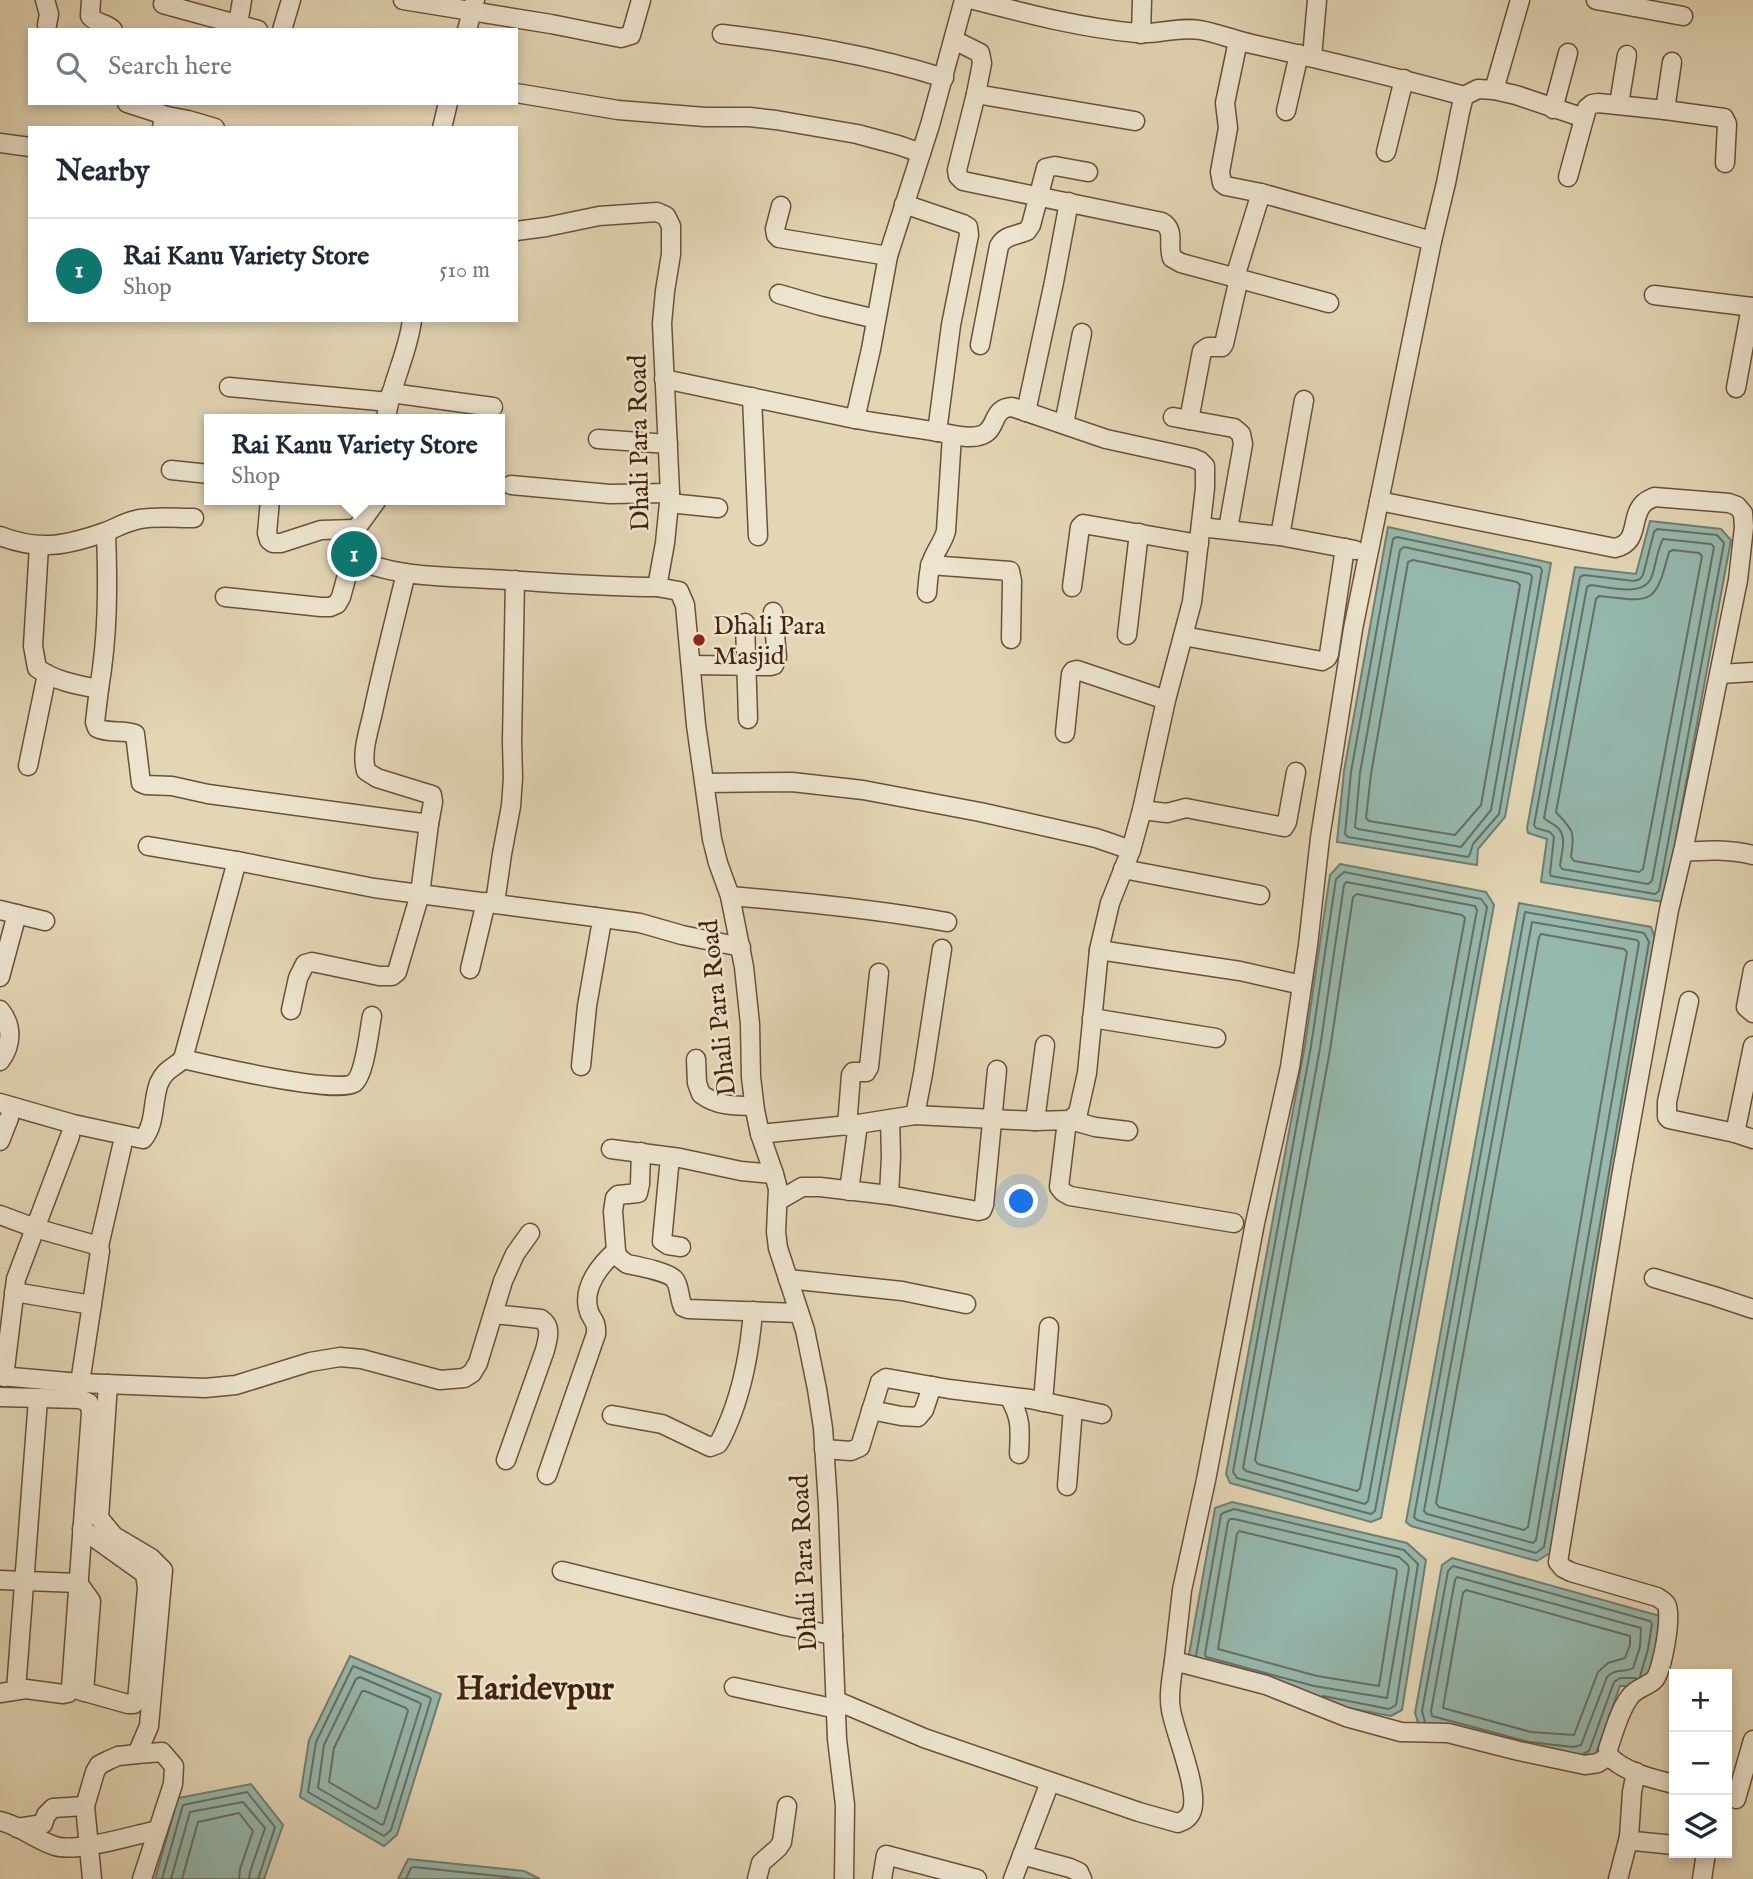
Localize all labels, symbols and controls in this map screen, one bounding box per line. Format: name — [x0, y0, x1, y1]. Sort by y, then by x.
search box — [28, 28, 518, 105]
icon: search — [52, 48, 90, 86]
text: Search here — [108, 50, 232, 83]
text: Nearby — [56, 153, 149, 191]
text: Rai Kanu Variety Store — [123, 240, 369, 273]
text: 1 — [75, 256, 83, 285]
text: 510 m — [439, 256, 490, 285]
text: Shop — [123, 273, 172, 302]
street label: Dhali Para Road — [621, 354, 658, 532]
popup — [204, 414, 505, 505]
text: Rai Kanu Variety Store — [231, 429, 478, 462]
text: Shop — [231, 462, 280, 491]
pin: 1 — [331, 528, 377, 580]
place label: Dhali Para Masjid — [713, 610, 826, 673]
marker: Dhali Para Masjid — [691, 632, 707, 648]
street label: Dhali Para Road — [693, 918, 744, 1098]
your location — [1004, 1184, 1038, 1218]
street label: Dhali Para Road — [783, 1474, 826, 1652]
district label: Haridevpur — [456, 1669, 615, 1711]
map controls — [1669, 1669, 1732, 1858]
button: + — [1669, 1669, 1732, 1732]
button: − — [1669, 1732, 1732, 1795]
button: layers — [1669, 1795, 1732, 1858]

